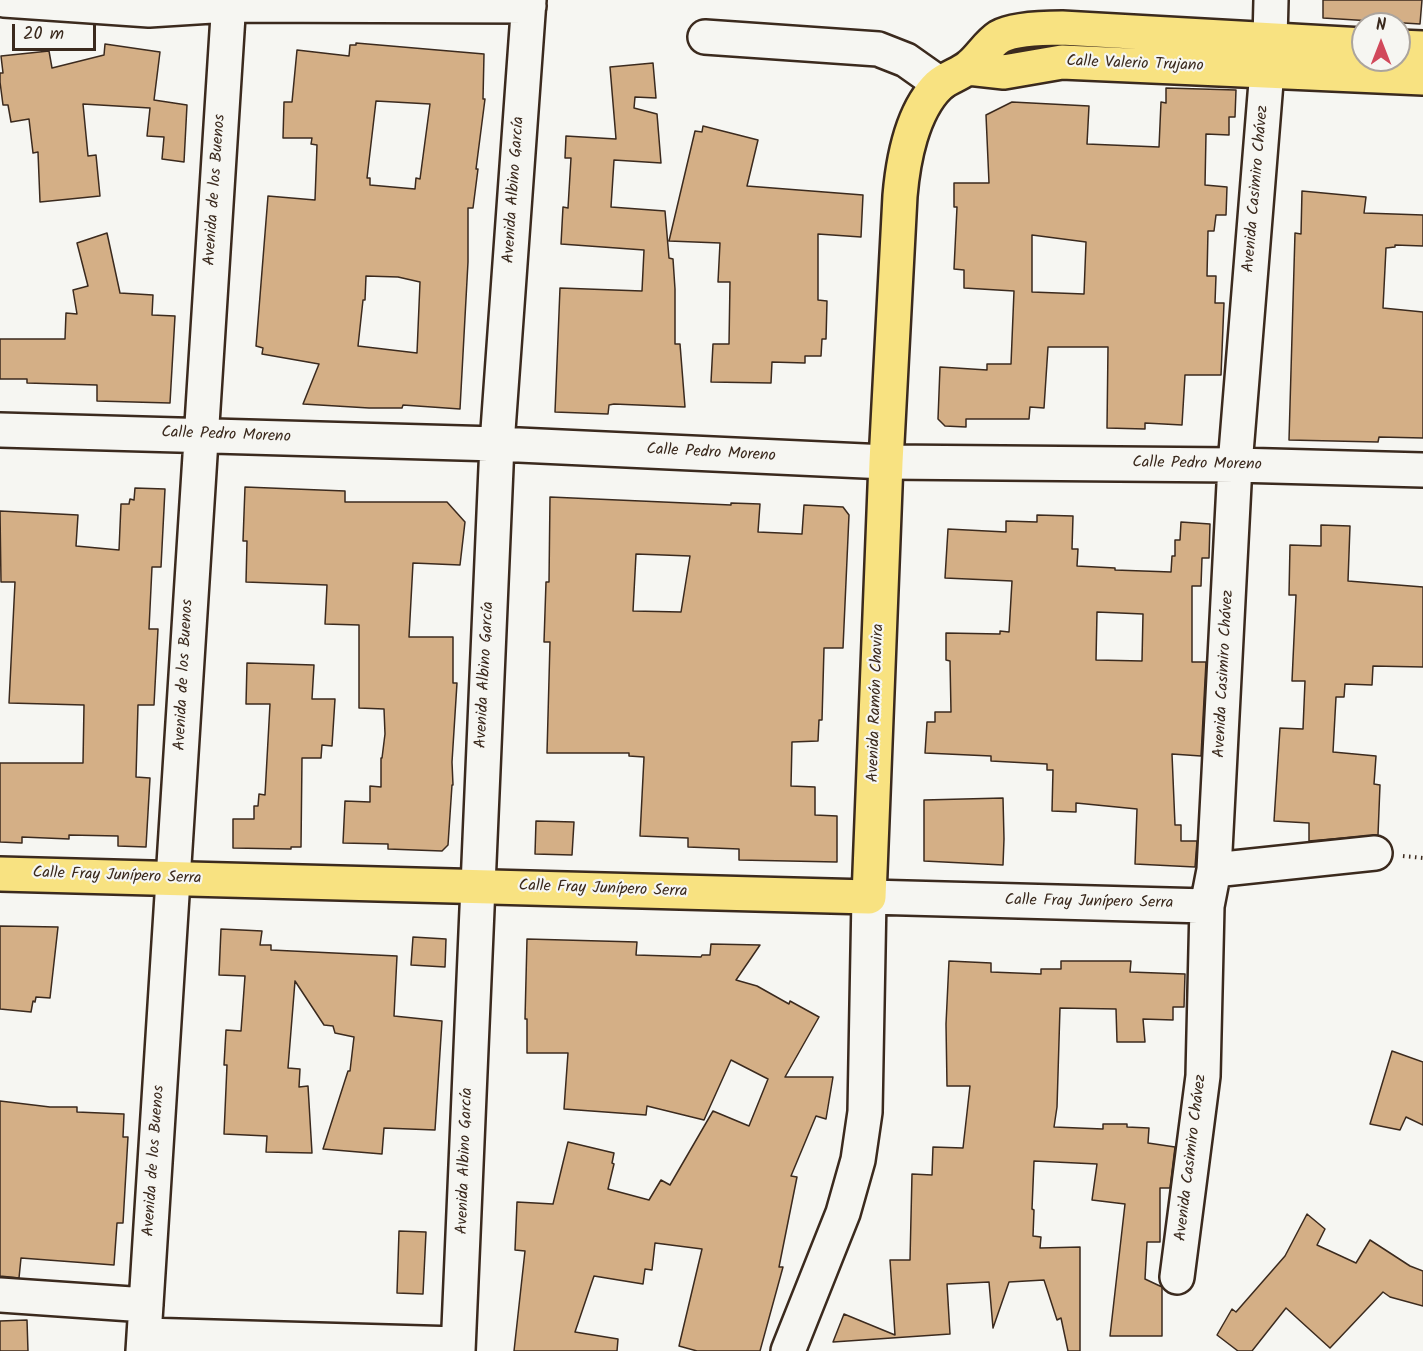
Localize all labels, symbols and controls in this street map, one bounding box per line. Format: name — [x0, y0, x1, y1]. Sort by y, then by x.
scale bar — [15, 12, 99, 50]
north arrow — [1351, 12, 1411, 72]
text: N — [1376, 13, 1386, 38]
text: 20 m — [23, 20, 64, 49]
street label: Calle Valerio Trujano — [1066, 53, 1204, 77]
street label: Avenida Casimiro Chávez — [1240, 105, 1274, 273]
street label: Avenida de los Buenos — [201, 114, 231, 266]
street label: Avenida Albino García — [500, 116, 530, 264]
street label: Calle Pedro Moreno — [161, 424, 291, 448]
street label: Calle Pedro Moreno — [646, 441, 776, 467]
street label: Calle Pedro Moreno — [1132, 454, 1262, 476]
street label: Avenida Casimiro Chávez — [1211, 590, 1239, 758]
street label: Avenida de los Buenos — [171, 599, 199, 751]
street label: Avenida Albino García — [473, 601, 499, 749]
street label: Avenida Ramón Chavira — [865, 623, 889, 783]
street label: Calle Fray Junípero Serra — [32, 864, 202, 890]
street label: Calle Fray Junípero Serra — [518, 877, 688, 903]
street label: Calle Fray Junípero Serra — [1004, 892, 1174, 914]
street label: Avenida Casimiro Chávez — [1172, 1074, 1212, 1242]
street label: Avenida de los Buenos — [140, 1085, 170, 1237]
street label: Avenida Albino García — [454, 1087, 478, 1235]

